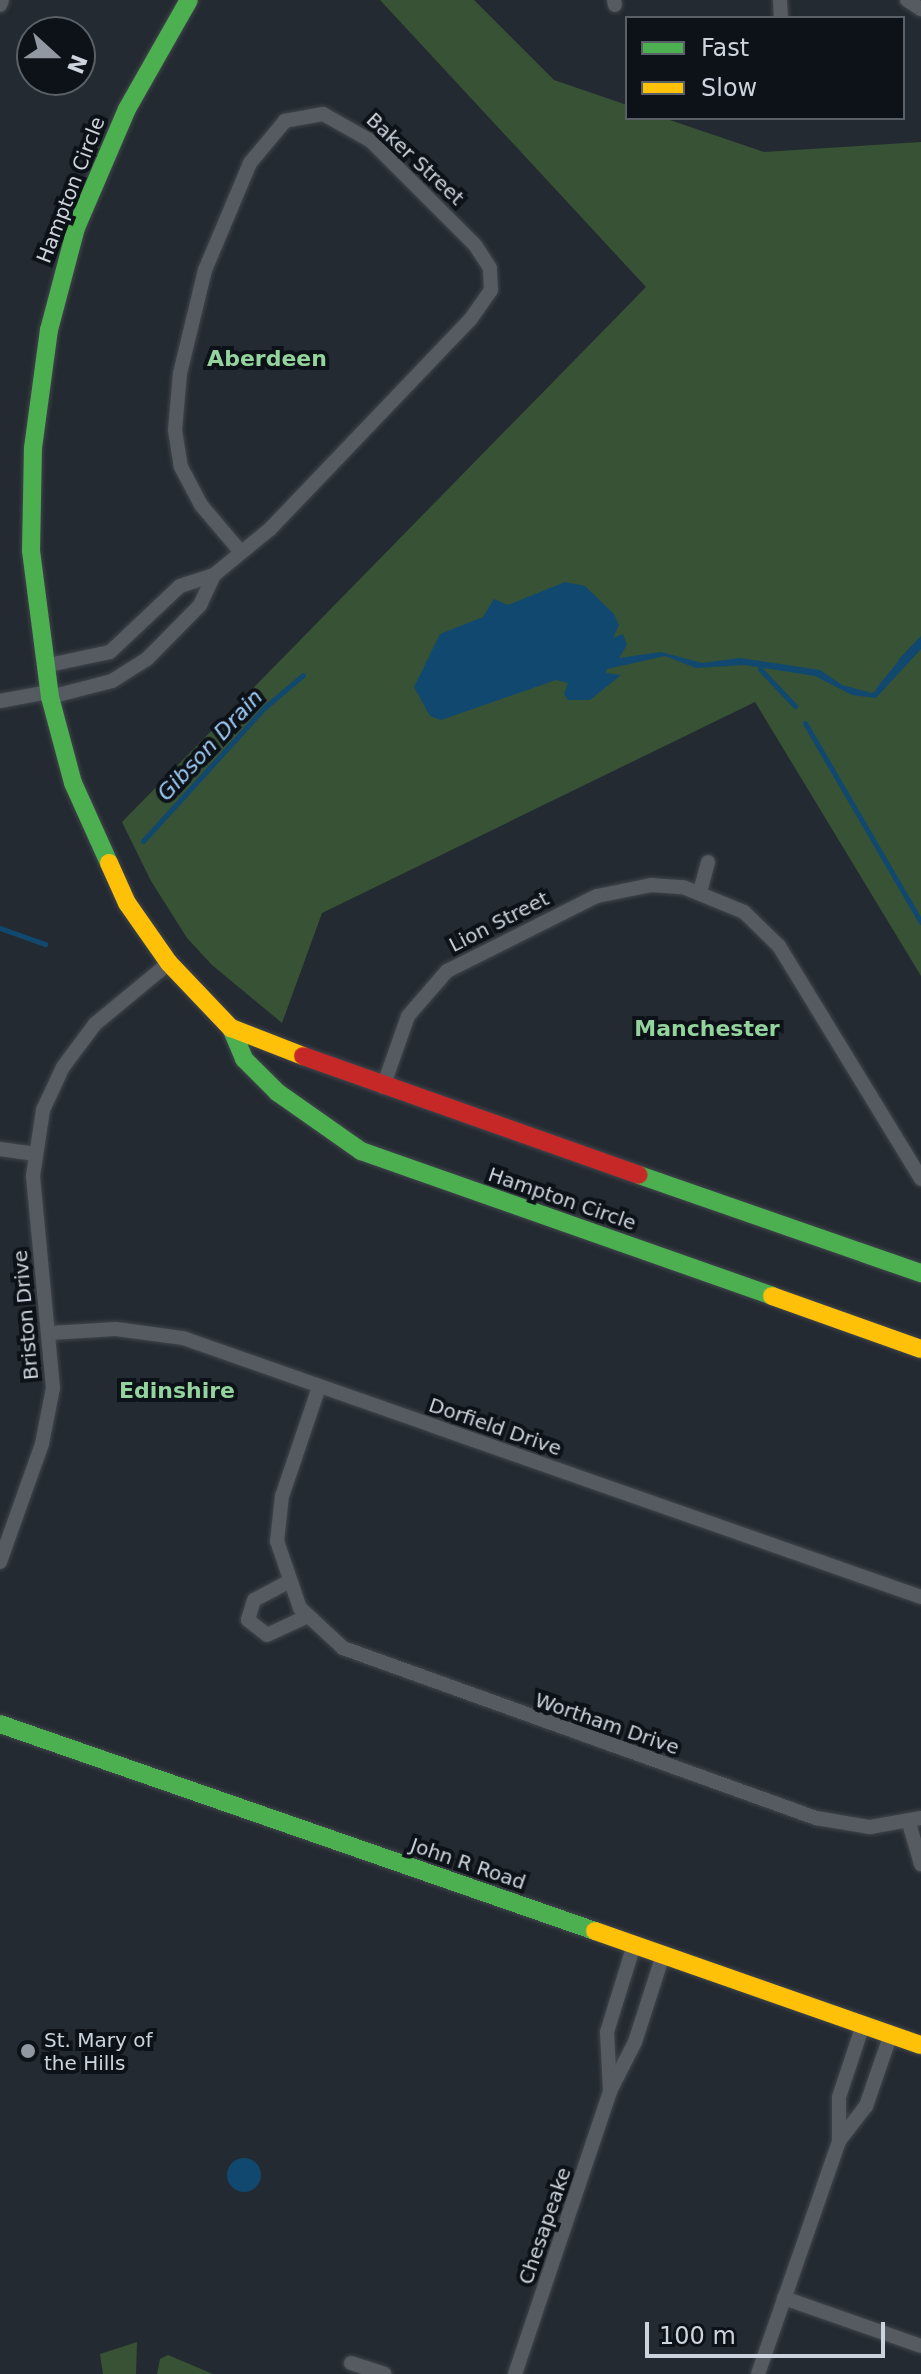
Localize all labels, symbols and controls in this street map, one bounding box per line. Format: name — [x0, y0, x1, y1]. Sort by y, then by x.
north arrow — [16, 16, 96, 96]
legend — [625, 16, 905, 120]
text: Fast — [701, 34, 749, 62]
text: N — [62, 51, 92, 77]
text: Slow — [701, 74, 757, 102]
street label: Baker Street — [361, 108, 469, 210]
street label: Hampton Circle — [32, 113, 110, 267]
district label: Aberdeen — [207, 346, 327, 372]
water label: Gibson Drain — [152, 684, 268, 806]
street label: Lion Street — [445, 887, 553, 957]
district label: Manchester — [634, 1016, 780, 1042]
street label: Hampton Circle — [485, 1162, 639, 1236]
street label: Briston Drive — [8, 1249, 44, 1381]
district label: Edinshire — [119, 1378, 235, 1404]
street label: Dorfield Drive — [426, 1393, 564, 1461]
street label: Wortham Drive — [532, 1688, 682, 1760]
street label: John R Road — [407, 1833, 529, 1895]
place label: St. Mary of the Hills — [44, 2028, 152, 2075]
marker: St. Mary of the Hills — [19, 2042, 37, 2060]
street label: Chesapeake — [514, 2164, 576, 2288]
scale bar — [649, 2306, 889, 2356]
text: 100 m — [659, 2322, 736, 2350]

